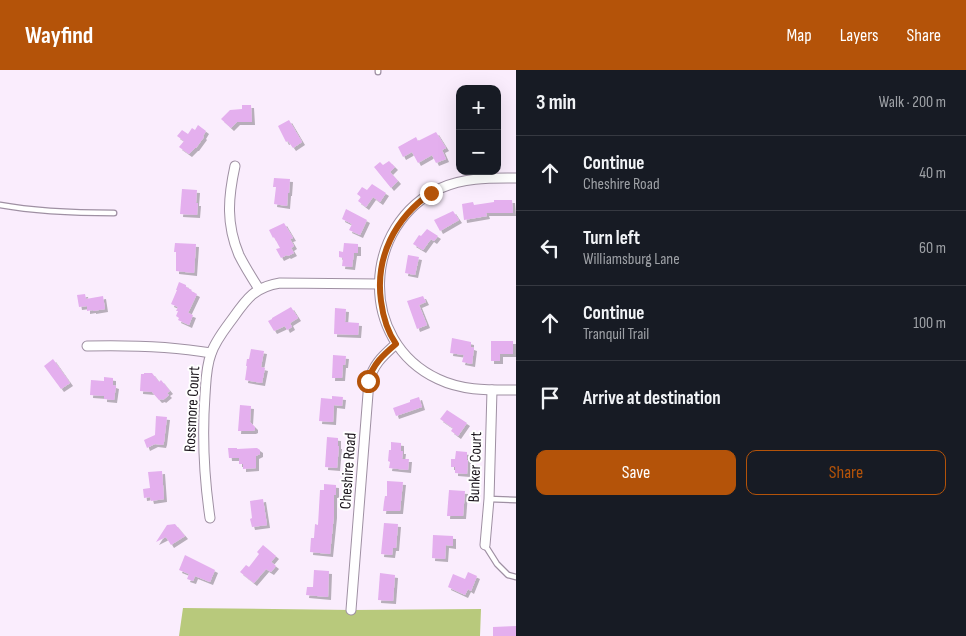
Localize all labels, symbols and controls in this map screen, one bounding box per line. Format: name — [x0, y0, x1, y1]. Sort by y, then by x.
text: Wayfind — [25, 21, 93, 50]
text: Map — [787, 25, 812, 46]
text: Layers — [840, 25, 879, 46]
text: Share — [907, 25, 941, 46]
map controls — [456, 85, 501, 175]
button: + — [456, 85, 501, 130]
text: 3 min — [536, 90, 576, 115]
text: Walk · 200 m — [879, 93, 946, 112]
button: − — [456, 130, 501, 175]
text: Continue — [583, 152, 644, 175]
icon: ahead — [536, 159, 564, 187]
text: 40 m — [919, 164, 946, 183]
text: Cheshire Road — [583, 175, 660, 194]
route end — [420, 182, 443, 205]
text: Turn left — [583, 227, 640, 250]
icon: left — [536, 234, 564, 262]
text: 60 m — [919, 239, 946, 258]
text: Williamsburg Lane — [583, 250, 680, 269]
text: Continue — [583, 302, 644, 325]
icon: ahead — [536, 309, 564, 337]
text: 100 m — [913, 314, 946, 333]
text: Tranquil Trail — [583, 325, 649, 344]
street label: Rossmore Court — [181, 366, 204, 453]
route start — [357, 370, 380, 393]
icon: arrive — [536, 384, 564, 412]
text: Arrive at destination — [583, 387, 721, 410]
street label: Bunker Court — [465, 431, 486, 503]
street label: Cheshire Road — [336, 432, 361, 510]
button: Save — [536, 450, 736, 495]
button: Share — [746, 450, 946, 495]

